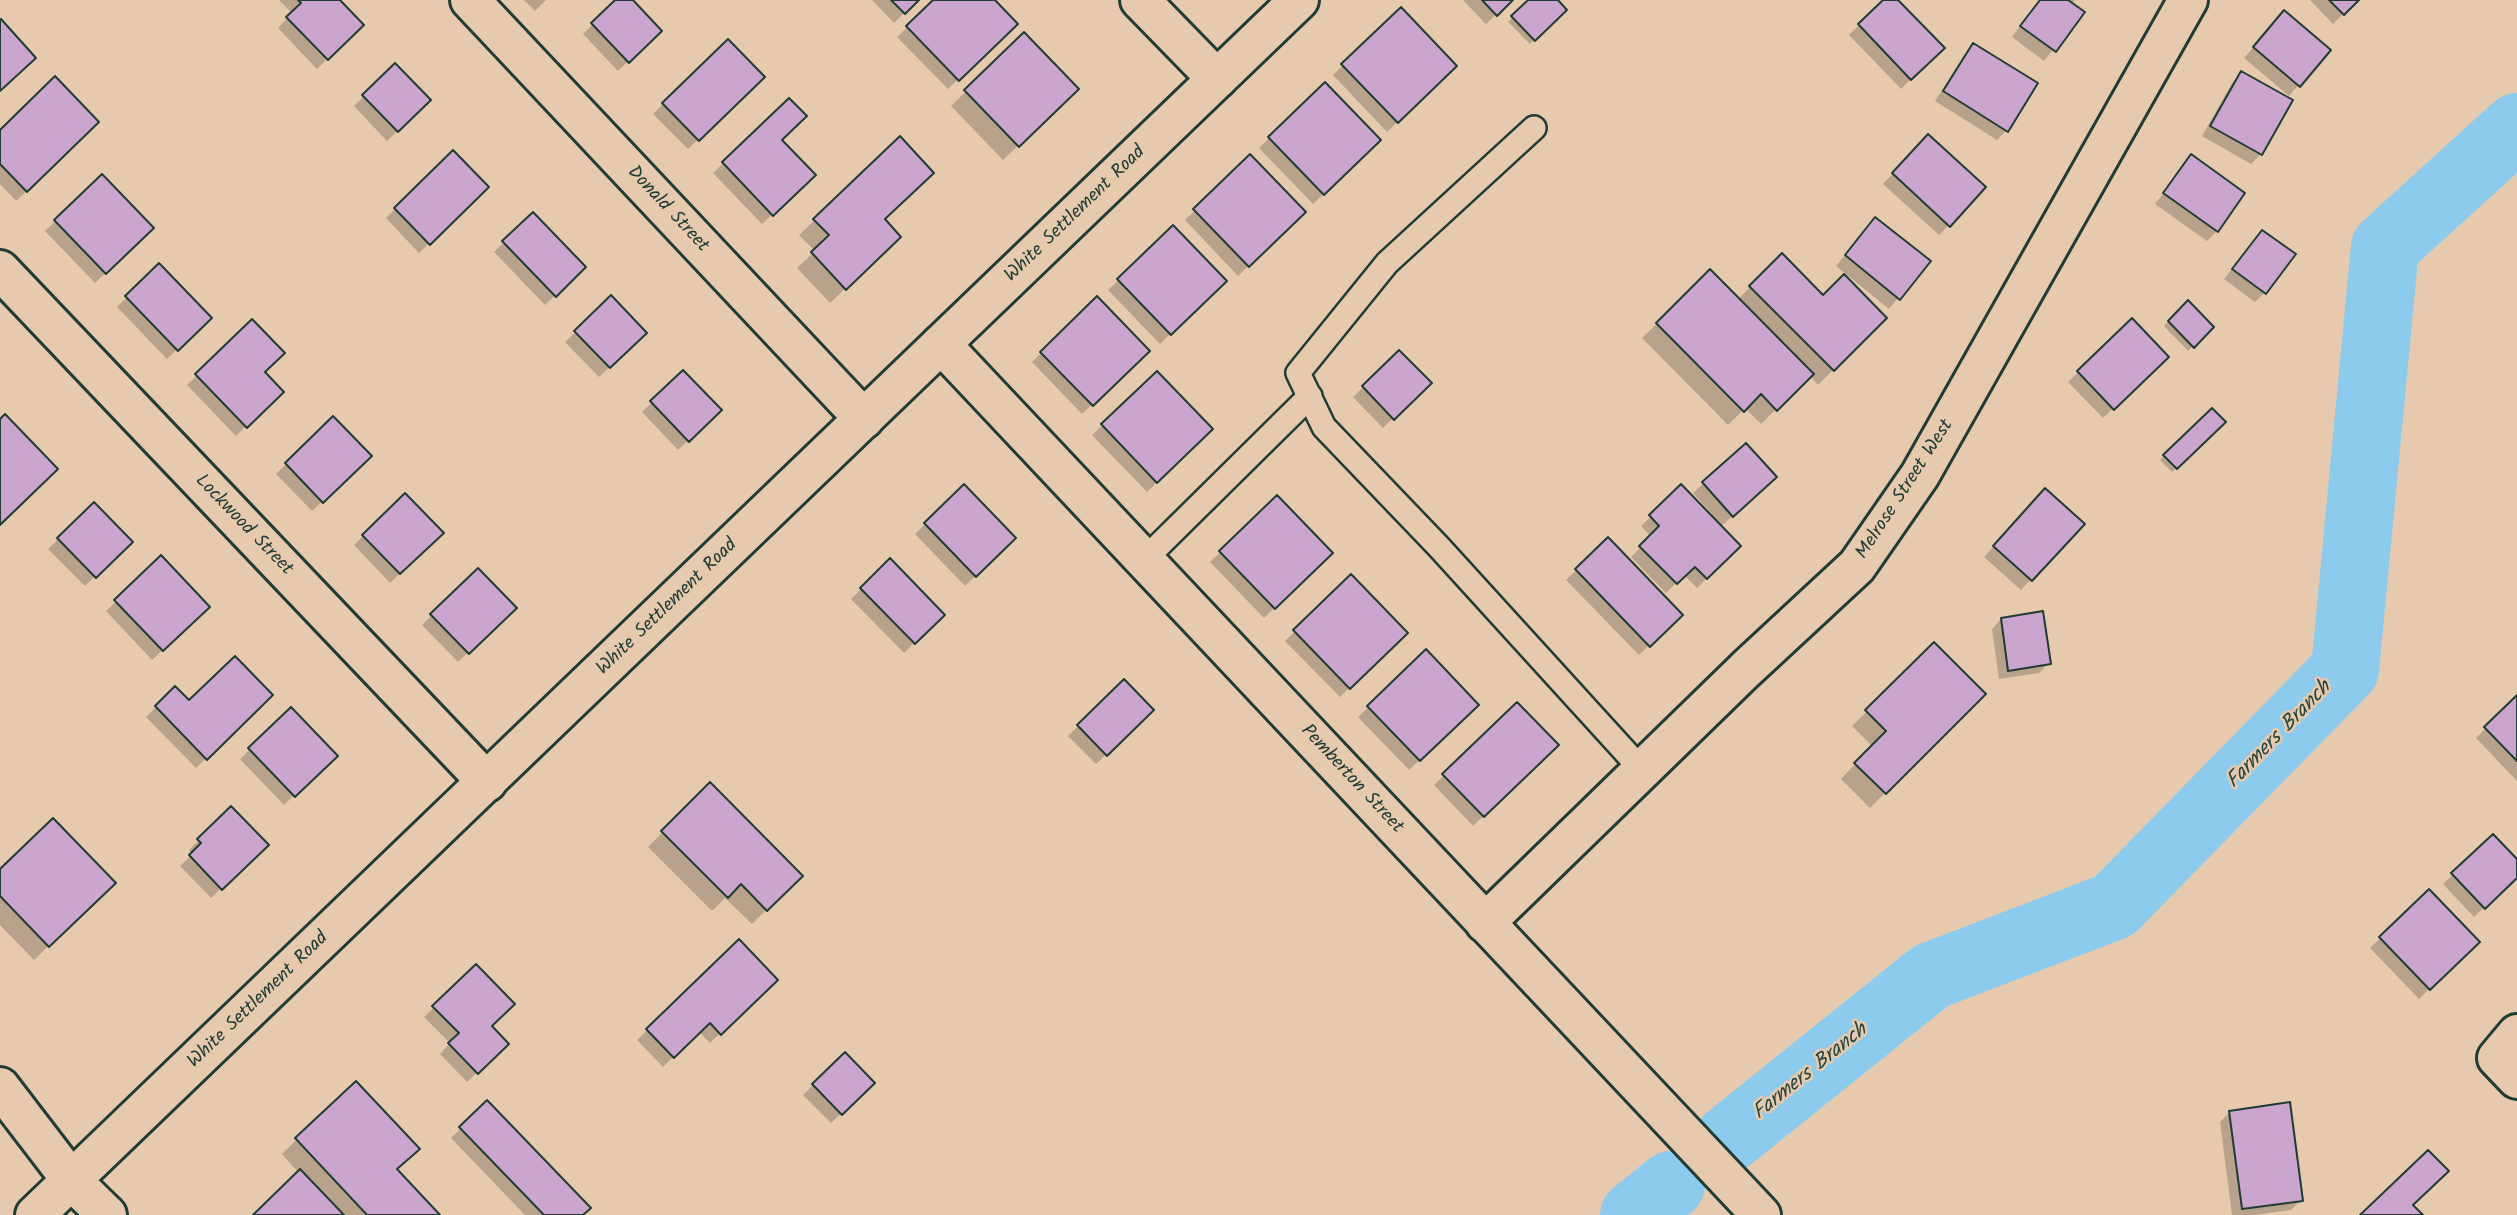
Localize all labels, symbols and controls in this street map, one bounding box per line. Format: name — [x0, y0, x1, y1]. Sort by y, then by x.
street label: White Settlement Road — [1001, 142, 1151, 288]
street label: Donald Street — [621, 162, 713, 258]
street label: Melrose Street West — [1852, 416, 1960, 564]
street label: Lockwood Street — [189, 471, 297, 581]
street label: White Settlement Road — [593, 535, 743, 681]
water label: Farmers Branch — [2222, 677, 2338, 795]
street label: Pemberton Street — [1295, 721, 1407, 839]
street label: White Settlement Road — [184, 928, 334, 1074]
water label: Farmers Branch — [1749, 1019, 1873, 1127]

